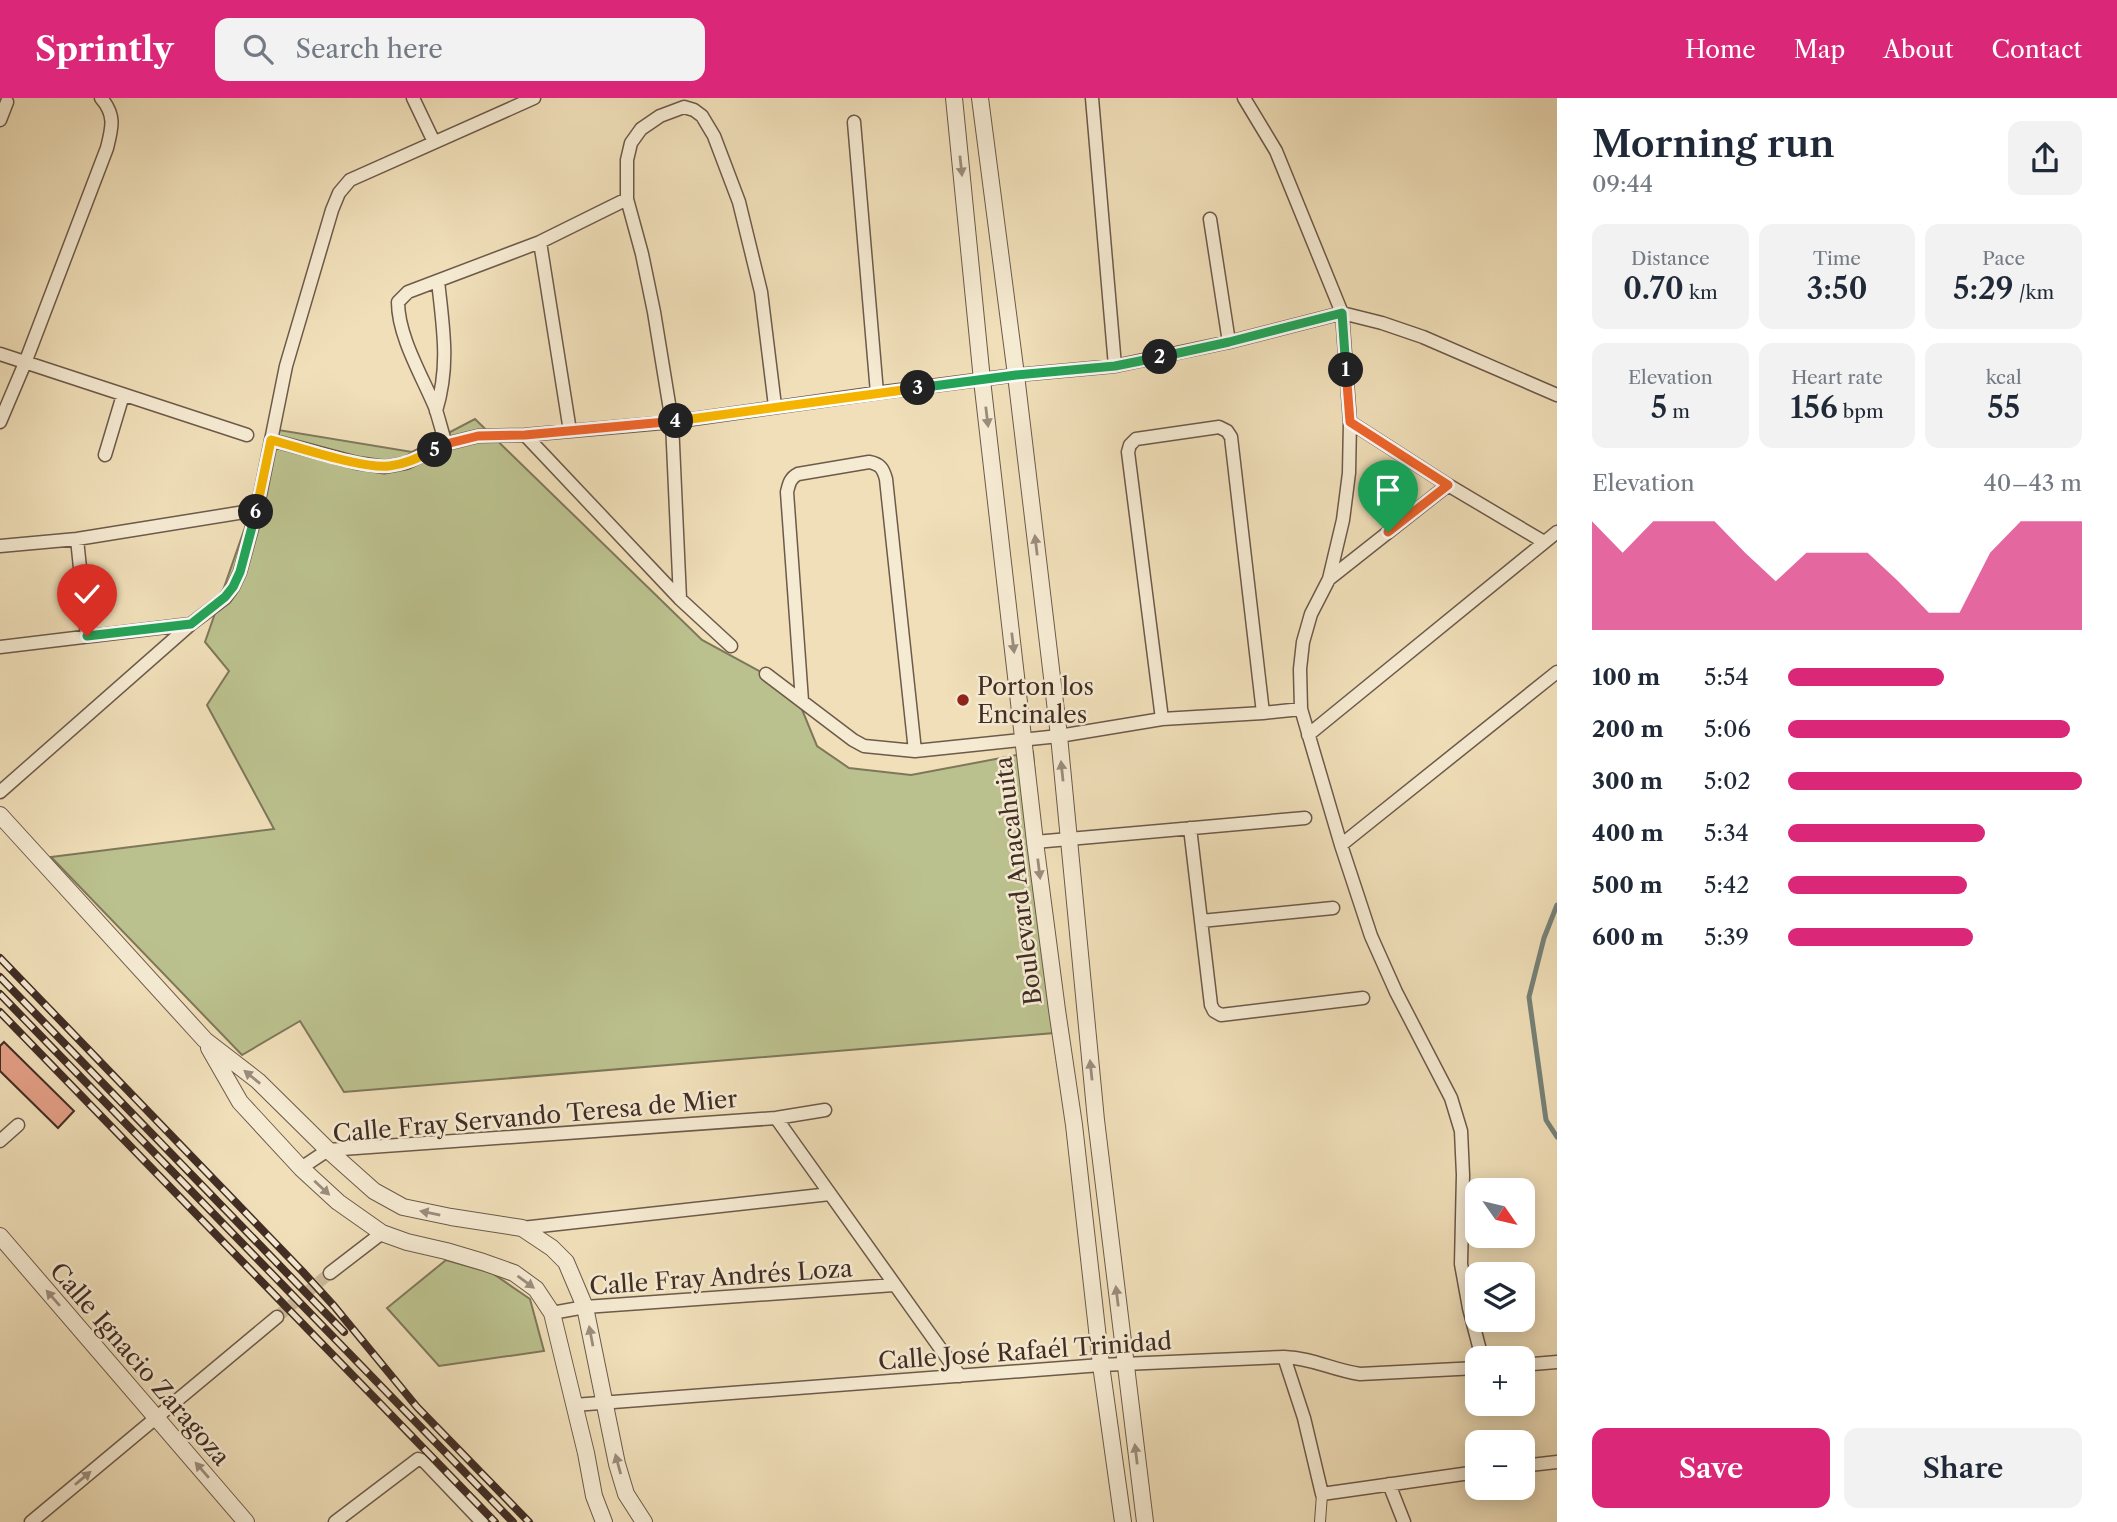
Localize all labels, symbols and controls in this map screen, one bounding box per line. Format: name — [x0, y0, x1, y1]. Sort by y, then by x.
search box — [215, 18, 705, 81]
text: Sprintly — [35, 29, 173, 70]
icon: search — [239, 30, 277, 68]
text: Search here — [295, 33, 443, 65]
text: Home — [1685, 35, 1756, 64]
text: Map — [1794, 35, 1845, 64]
text: About — [1883, 35, 1954, 64]
text: Contact — [1992, 35, 2082, 64]
text: Morning run — [1592, 120, 1835, 167]
button: share — [2008, 121, 2082, 195]
one-way arrow — [956, 155, 967, 177]
text: 09:44 — [1592, 170, 1653, 198]
text: Distance — [1631, 247, 1710, 270]
text: Time — [1813, 247, 1861, 270]
text: Pace — [1982, 247, 2025, 270]
text: 0.70 — [1623, 270, 1684, 307]
text: 3:50 — [1806, 270, 1868, 307]
text: 5:29 — [1953, 270, 2014, 307]
text: km — [1684, 281, 1718, 304]
text: /km — [2014, 281, 2054, 304]
pin: 2 — [1142, 340, 1178, 374]
text: 2 — [1154, 345, 1165, 368]
pin: 1 — [1328, 352, 1364, 388]
text: 1 — [1341, 358, 1350, 381]
text: Elevation — [1628, 366, 1713, 389]
text: Heart rate — [1791, 366, 1883, 389]
text: kcal — [1986, 366, 2022, 389]
pin: 3 — [900, 370, 936, 406]
text: 3 — [912, 376, 923, 399]
text: 5 — [1651, 389, 1667, 426]
text: 156 — [1790, 389, 1838, 426]
text: 55 — [1987, 389, 2020, 426]
text: m — [1667, 400, 1690, 423]
text: bpm — [1838, 400, 1884, 423]
pin: 4 — [658, 404, 694, 438]
one-way arrow — [981, 406, 992, 428]
text: 4 — [670, 409, 681, 432]
pin: 5 — [418, 432, 452, 468]
text: 5 — [429, 438, 440, 461]
pin — [1358, 460, 1418, 532]
text: Elevation — [1592, 469, 1695, 497]
text: 40–43 m — [1984, 469, 2082, 497]
icon: arrive — [1369, 471, 1407, 509]
pin: 6 — [238, 494, 274, 530]
text: 6 — [250, 500, 261, 523]
one-way arrow — [1031, 533, 1042, 555]
pin — [57, 564, 117, 636]
icon: check — [68, 575, 106, 613]
one-way arrow — [1007, 632, 1018, 654]
text: 100 m — [1592, 663, 1660, 691]
text: 5:54 — [1704, 663, 1749, 691]
place label: Porton los Encinales — [977, 672, 1094, 729]
marker: Porton los Encinales — [955, 692, 971, 708]
text: 200 m — [1592, 715, 1664, 743]
text: 5:06 — [1704, 715, 1751, 743]
street label: Boulevard Anacahuita — [988, 755, 1048, 1007]
one-way arrow — [1056, 759, 1067, 781]
text: 300 m — [1592, 767, 1663, 795]
text: 5:02 — [1704, 767, 1751, 795]
text: 400 m — [1592, 819, 1664, 847]
text: 5:34 — [1704, 819, 1749, 847]
one-way arrow — [1033, 858, 1044, 880]
text: 500 m — [1592, 871, 1663, 899]
text: 5:42 — [1704, 871, 1749, 899]
text: 600 m — [1592, 923, 1664, 951]
text: 5:39 — [1704, 923, 1749, 951]
one-way arrow — [1085, 1059, 1096, 1081]
one-way arrow — [243, 1070, 260, 1085]
street label: Calle Fray Servando Teresa de Mier — [332, 1084, 738, 1148]
north arrow — [1465, 1178, 1535, 1248]
map controls — [1465, 1178, 1535, 1500]
one-way arrow — [313, 1180, 330, 1196]
one-way arrow — [418, 1207, 440, 1218]
street label: Calle Fray Andrés Loza — [588, 1253, 854, 1301]
street label: Calle Ignacio Zaragoza — [44, 1257, 236, 1472]
button: layers — [1465, 1262, 1535, 1332]
one-way arrow — [517, 1275, 535, 1289]
one-way arrow — [1112, 1285, 1123, 1307]
one-way arrow — [45, 1289, 61, 1307]
one-way arrow — [585, 1325, 596, 1347]
street label: Calle José Rafaél Trinidad — [877, 1326, 1173, 1376]
button: + — [1465, 1346, 1535, 1416]
button: Save — [1592, 1428, 1830, 1508]
button: Share — [1844, 1428, 2082, 1508]
button: − — [1465, 1430, 1535, 1500]
one-way arrow — [1131, 1443, 1142, 1465]
one-way arrow — [612, 1453, 623, 1475]
one-way arrow — [195, 1462, 210, 1479]
one-way arrow — [74, 1471, 92, 1486]

